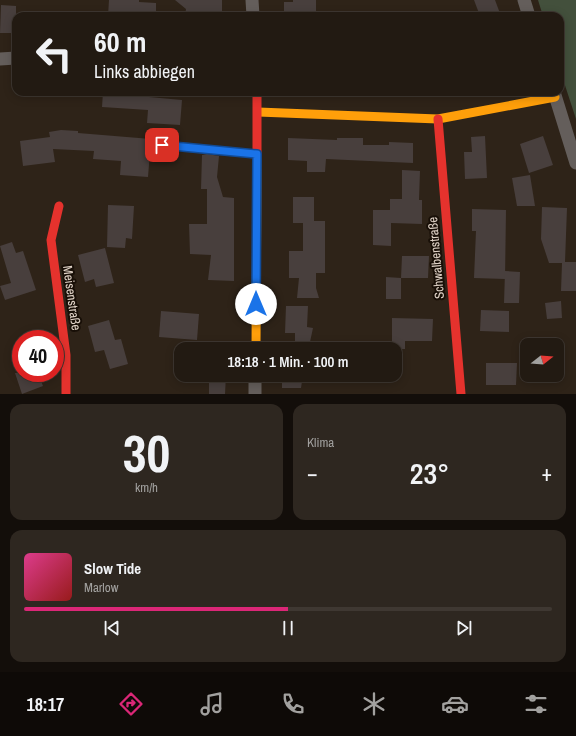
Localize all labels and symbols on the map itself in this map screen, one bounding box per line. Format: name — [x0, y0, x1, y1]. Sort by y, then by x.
pin — [145, 128, 179, 162]
street label: Schwalbenstraße — [424, 216, 448, 300]
street label: Meisenstraße — [59, 265, 85, 332]
position arrow — [235, 283, 277, 325]
speed limit sign: 40 — [12, 330, 64, 382]
north arrow — [520, 338, 564, 382]

